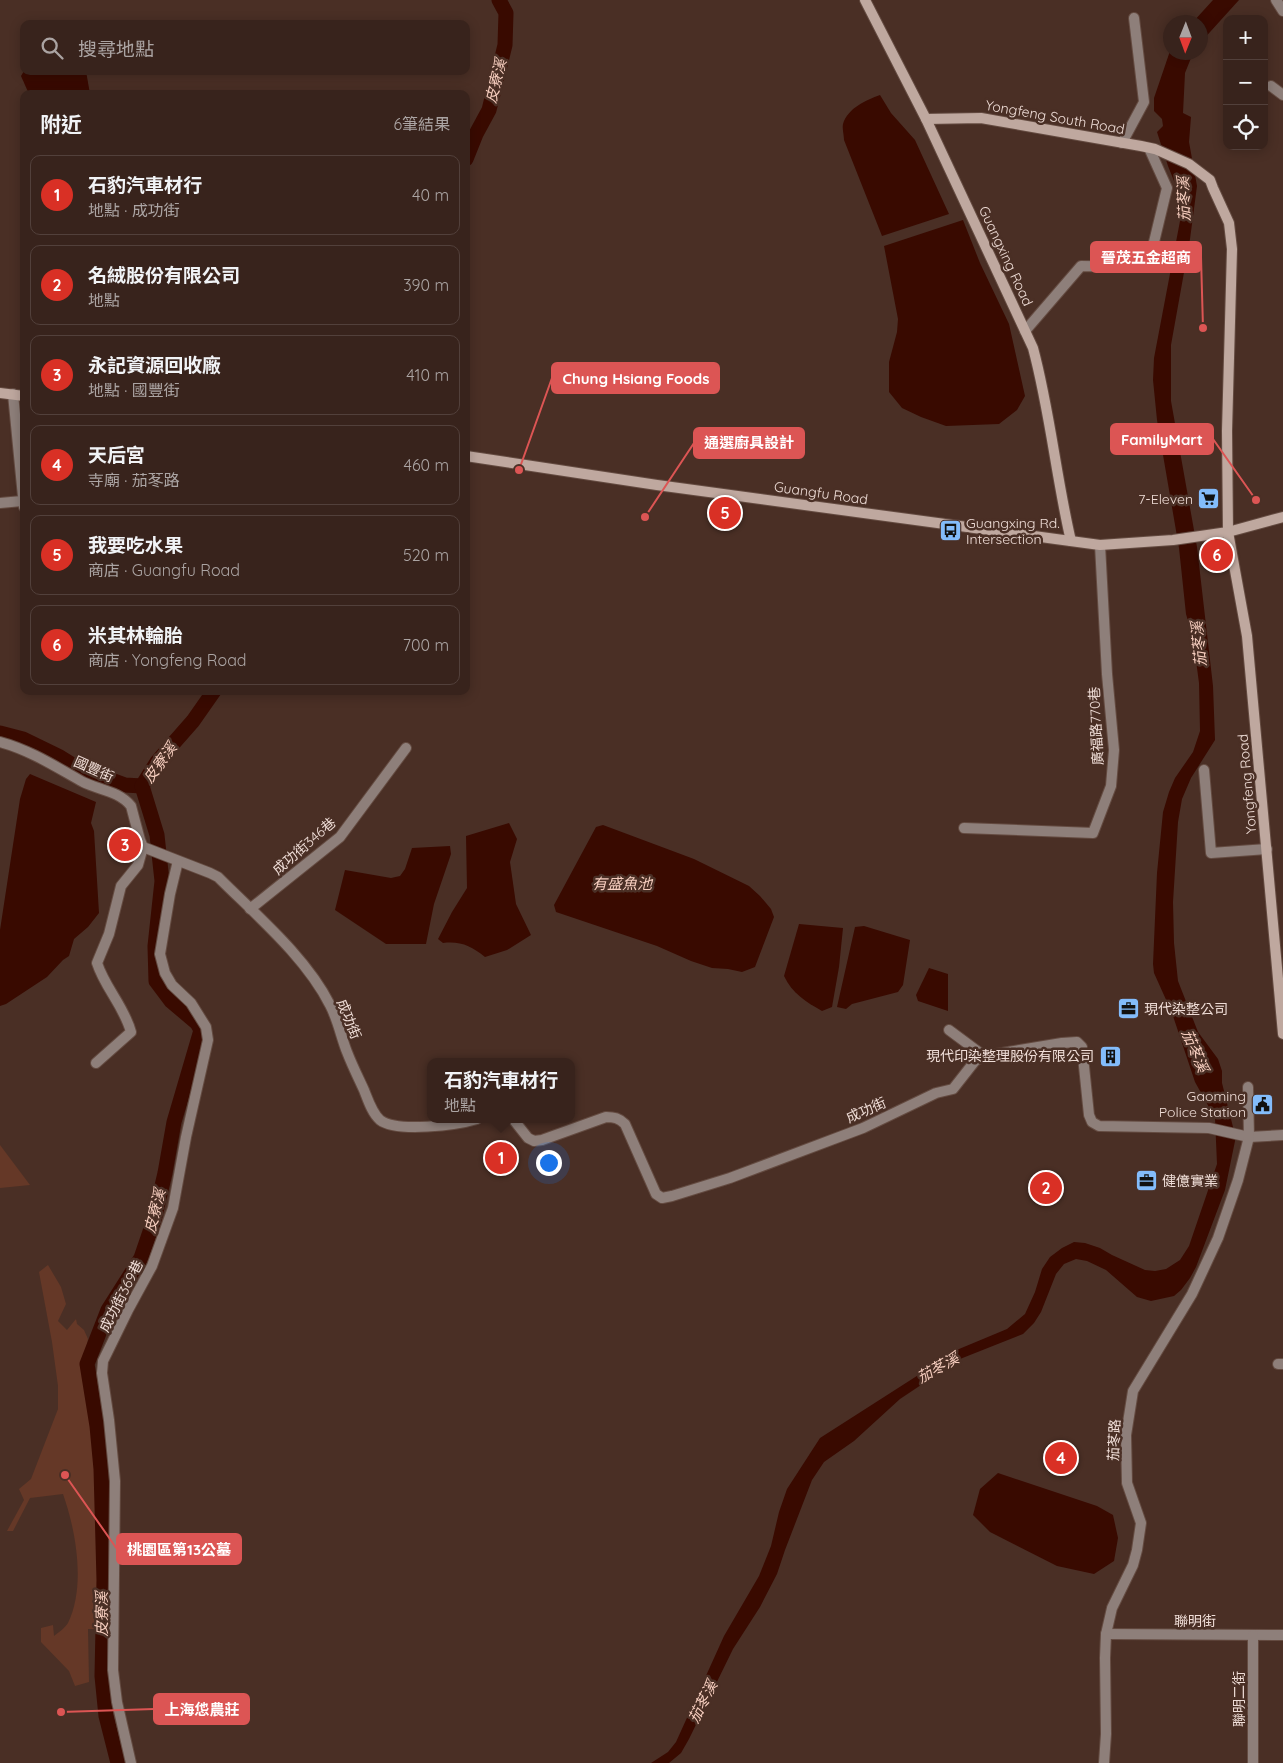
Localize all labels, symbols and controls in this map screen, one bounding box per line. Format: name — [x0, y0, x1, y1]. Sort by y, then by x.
north arrow — [1163, 15, 1208, 60]
map controls — [1223, 15, 1268, 150]
button: + — [1223, 15, 1268, 60]
search box — [20, 20, 470, 75]
icon: search — [38, 34, 66, 62]
text: 搜尋地點 — [78, 37, 154, 61]
water label: 皮寮溪 — [481, 55, 511, 105]
button: − — [1223, 60, 1268, 105]
street label: Yongfeng South Road — [984, 96, 1126, 138]
button: locate — [1223, 105, 1268, 150]
text: 附近 — [40, 111, 82, 137]
text: 6筆結果 — [393, 114, 450, 134]
text: 石豹汽車材行 — [88, 173, 202, 197]
water label: 茄苳溪 — [1173, 174, 1194, 222]
text: 1 — [54, 185, 60, 205]
text: 40 m — [412, 185, 449, 205]
text: 地點 · 成功街 — [88, 200, 180, 220]
street label: Guangxing Road — [975, 203, 1037, 309]
callout: 晉茂五金超商 — [1091, 242, 1201, 272]
text: 晉茂五金超商 — [1101, 248, 1191, 267]
text: 名絨股份有限公司 — [88, 263, 240, 287]
text: 2 — [52, 275, 62, 295]
text: 390 m — [403, 275, 449, 295]
text: 地點 — [88, 290, 120, 310]
text: 永記資源回收廠 — [88, 353, 221, 377]
callout: Chung Hsiang Foods — [552, 363, 719, 393]
text: 3 — [53, 365, 61, 385]
text: 410 m — [406, 365, 449, 385]
text: Chung Hsiang Foods — [563, 369, 709, 388]
text: 地點 · 國豐街 — [88, 380, 180, 400]
callout: FamilyMart — [1111, 424, 1213, 454]
callout: 通選廚具設計 — [694, 428, 804, 458]
text: FamilyMart — [1121, 430, 1203, 449]
text: 通選廚具設計 — [704, 433, 794, 452]
text: 天后宮 — [88, 443, 145, 467]
text: 4 — [52, 455, 62, 475]
text: 460 m — [403, 455, 449, 475]
text: 寺廟 · 茄苳路 — [88, 470, 180, 490]
street label: Guangfu Road — [773, 478, 869, 508]
supermarket icon: 7-Eleven — [1197, 487, 1221, 511]
place label: 7-Eleven — [1138, 490, 1193, 508]
pin: 5 — [709, 494, 741, 532]
place label: Guangxing Rd. Intersection — [966, 514, 1060, 548]
bus stop icon: Guangxing Rd. Intersection — [938, 519, 962, 543]
text: 我要吃水果 — [88, 533, 183, 557]
pin: 6 — [1201, 536, 1233, 574]
text: 5 — [52, 545, 62, 565]
text: 520 m — [403, 545, 449, 565]
text: 商店 · Guangfu Road — [88, 560, 240, 580]
water label: 茄苳溪 — [1187, 619, 1210, 667]
text: 米其林輪胎 — [88, 623, 183, 647]
text: 6 — [53, 635, 61, 655]
text: 700 m — [403, 635, 449, 655]
text: 商店 · Yongfeng Road — [88, 650, 247, 670]
street label: 廣福路770巷 — [1085, 686, 1107, 766]
street label: Yongfeng Road — [1234, 733, 1260, 835]
water label: 皮寮溪 — [139, 737, 182, 786]
street label: 國豐街 — [71, 752, 117, 786]
street label: 成功街346巷 — [269, 814, 339, 878]
pin: 3 — [109, 826, 141, 864]
water label: 有盛魚池 — [592, 874, 654, 893]
street label: 成功街 — [333, 996, 365, 1042]
office icon: 現代染整公司 — [1116, 997, 1140, 1021]
place label: 現代染整公司 — [1144, 1000, 1228, 1018]
water label: 茄苳溪 — [1178, 1026, 1214, 1077]
building icon: 現代印染整理股份有限公司 — [1098, 1044, 1122, 1068]
place label: 現代印染整理股份有限公司 — [926, 1047, 1094, 1065]
popup — [427, 1058, 575, 1123]
text: 石豹汽車材行 — [444, 1068, 558, 1092]
place label: Gaoming Police Station — [1159, 1087, 1246, 1121]
public building icon: Gaoming Police Station — [1250, 1092, 1274, 1116]
street label: 成功街 — [843, 1093, 889, 1127]
text: 地點 — [444, 1095, 476, 1115]
pin: 1 — [485, 1139, 517, 1177]
your location — [536, 1150, 562, 1176]
pin: 2 — [1030, 1169, 1062, 1207]
office icon: 健億實業 — [1134, 1169, 1158, 1193]
place label: 健億實業 — [1162, 1172, 1218, 1190]
water label: 皮寮溪 — [140, 1185, 170, 1235]
street label: 成功街369巷 — [95, 1257, 147, 1335]
water label: 茄苳溪 — [913, 1347, 964, 1387]
street label: 茄苳路 — [1104, 1419, 1124, 1461]
pin: 4 — [1045, 1439, 1077, 1477]
callout: 桃園區第13公墓 — [117, 1534, 241, 1564]
text: 桃園區第13公墓 — [127, 1540, 231, 1559]
water label: 皮寮溪 — [92, 1590, 111, 1637]
street label: 聯明街 — [1174, 1612, 1216, 1630]
street label: 聯明二街 — [1230, 1671, 1248, 1727]
water label: 茄苳溪 — [684, 1676, 722, 1726]
callout: 上海怹農莊 — [154, 1694, 249, 1724]
text: 上海怹農莊 — [164, 1700, 240, 1719]

